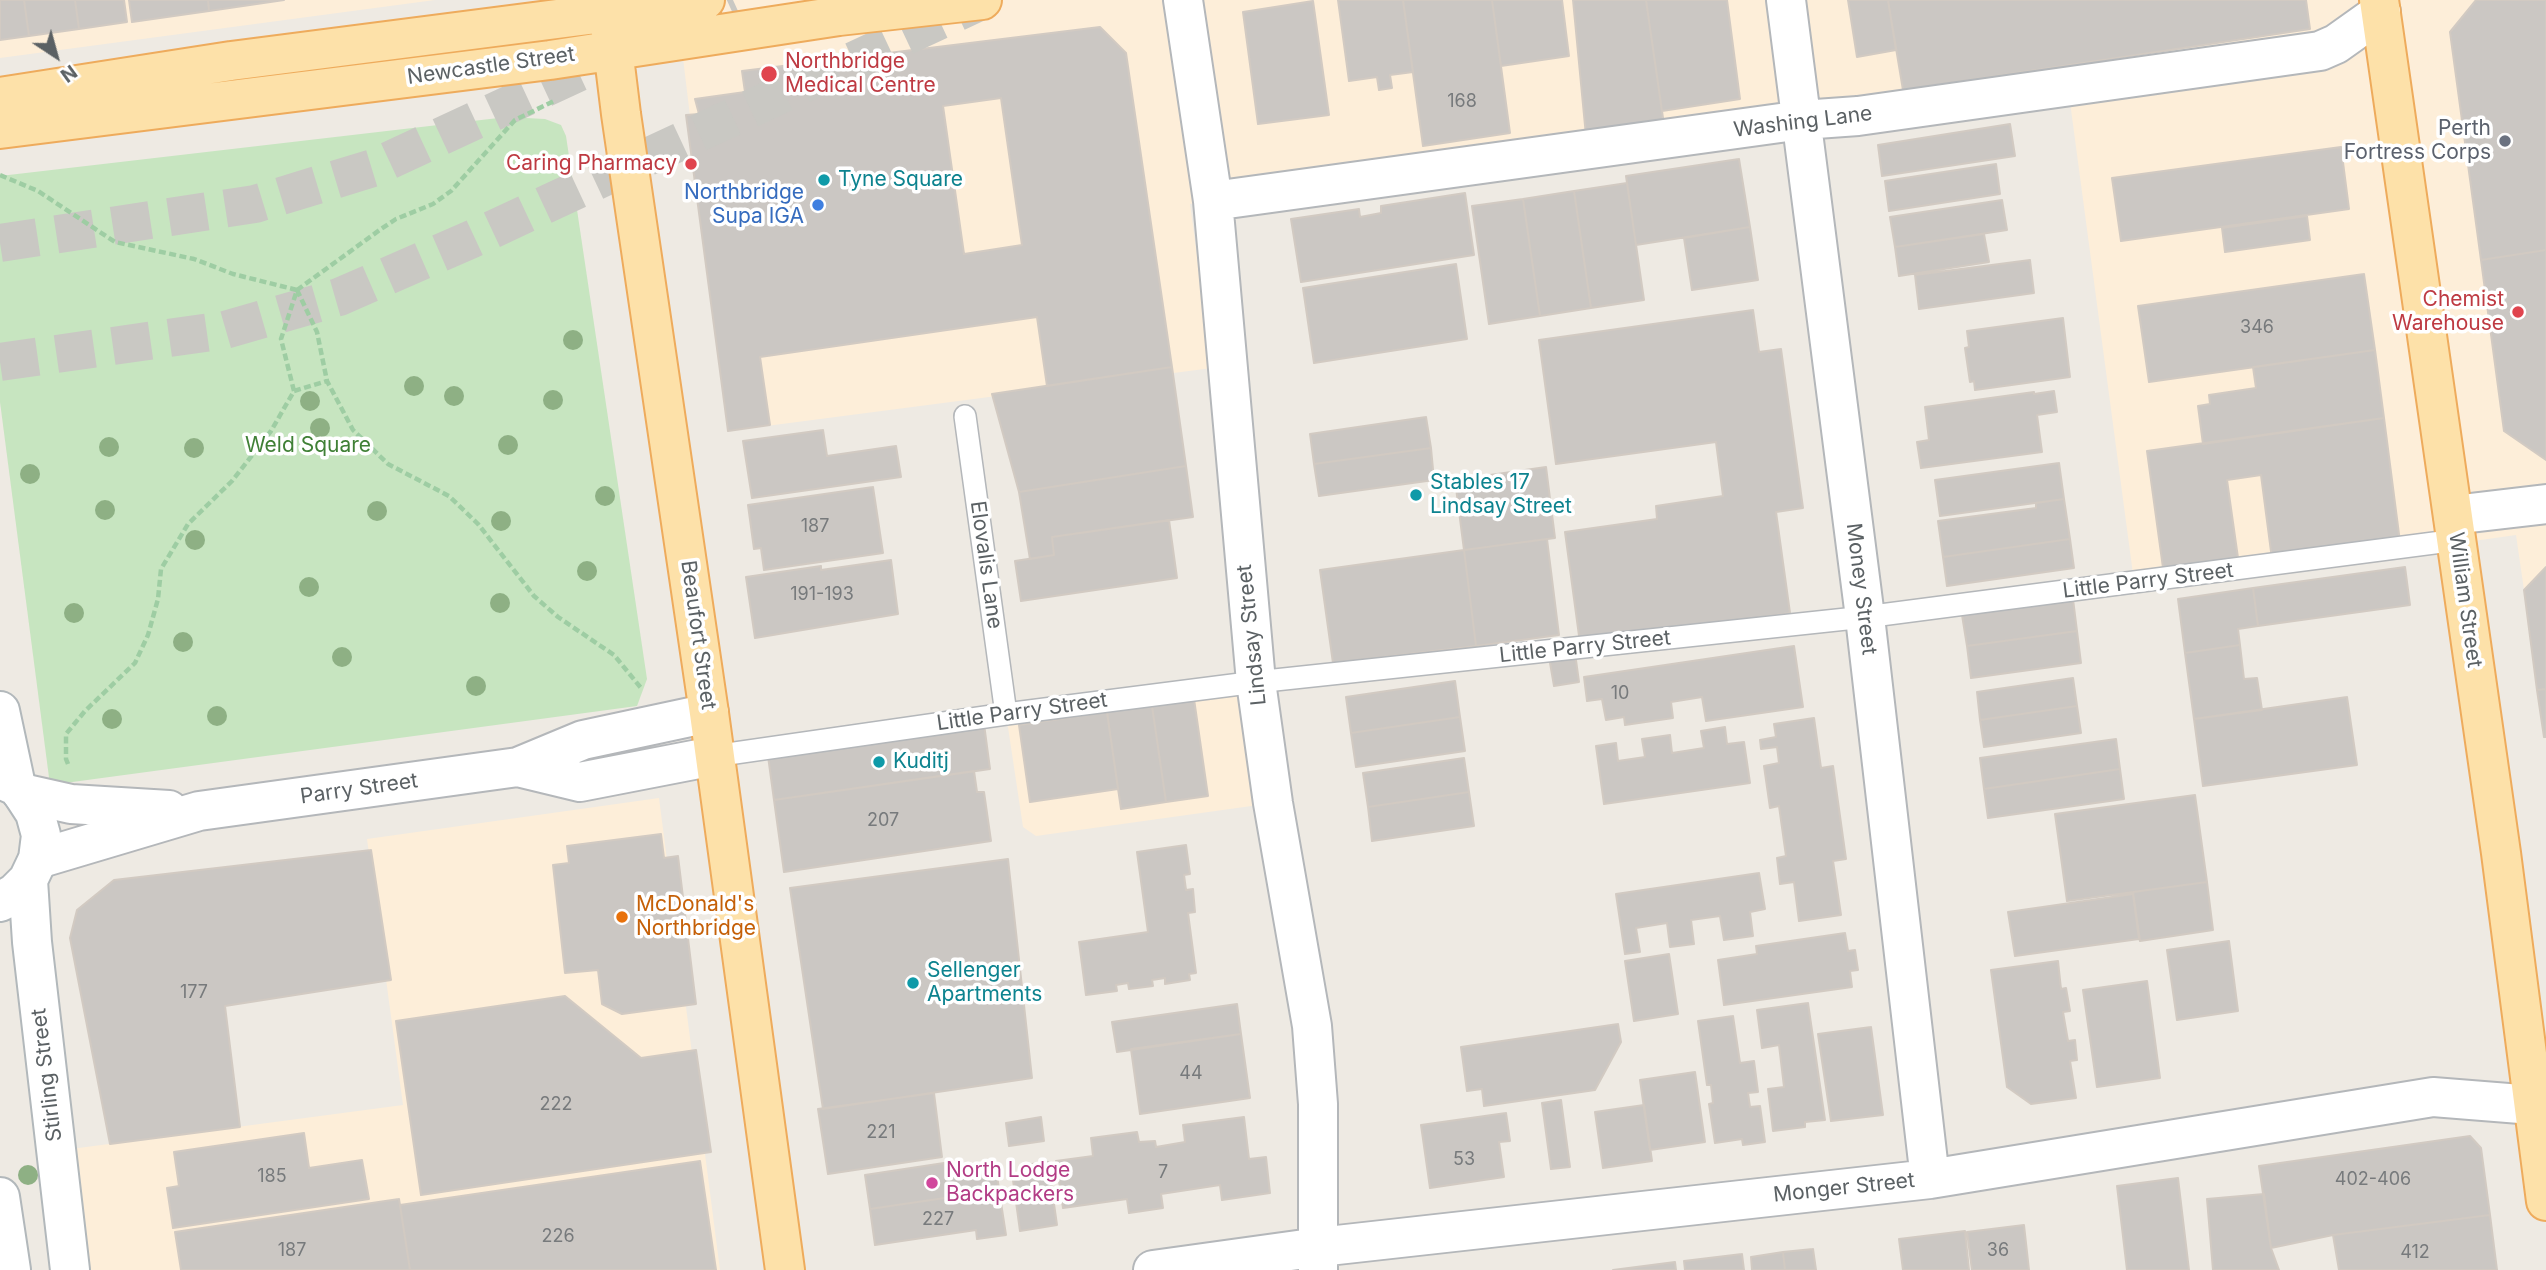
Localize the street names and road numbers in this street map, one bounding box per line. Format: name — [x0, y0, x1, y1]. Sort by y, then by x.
street label: Newcastle Street — [406, 42, 576, 90]
street label: Washing Lane — [1732, 101, 1874, 143]
street label: Elovalis Lane — [965, 499, 1007, 631]
street label: Money Street — [1840, 522, 1882, 656]
street label: William Street — [2443, 531, 2487, 669]
street label: Little Parry Street — [2061, 558, 2235, 604]
street label: Beaufort Street — [675, 559, 721, 711]
street label: Lindsay Street — [1232, 563, 1272, 707]
street label: Little Parry Street — [1498, 625, 1672, 669]
street label: Little Parry Street — [935, 688, 1109, 736]
street label: Parry Street — [299, 768, 419, 810]
street label: Stirling Street — [26, 1007, 68, 1143]
street label: Monger Street — [1772, 1168, 1916, 1208]

